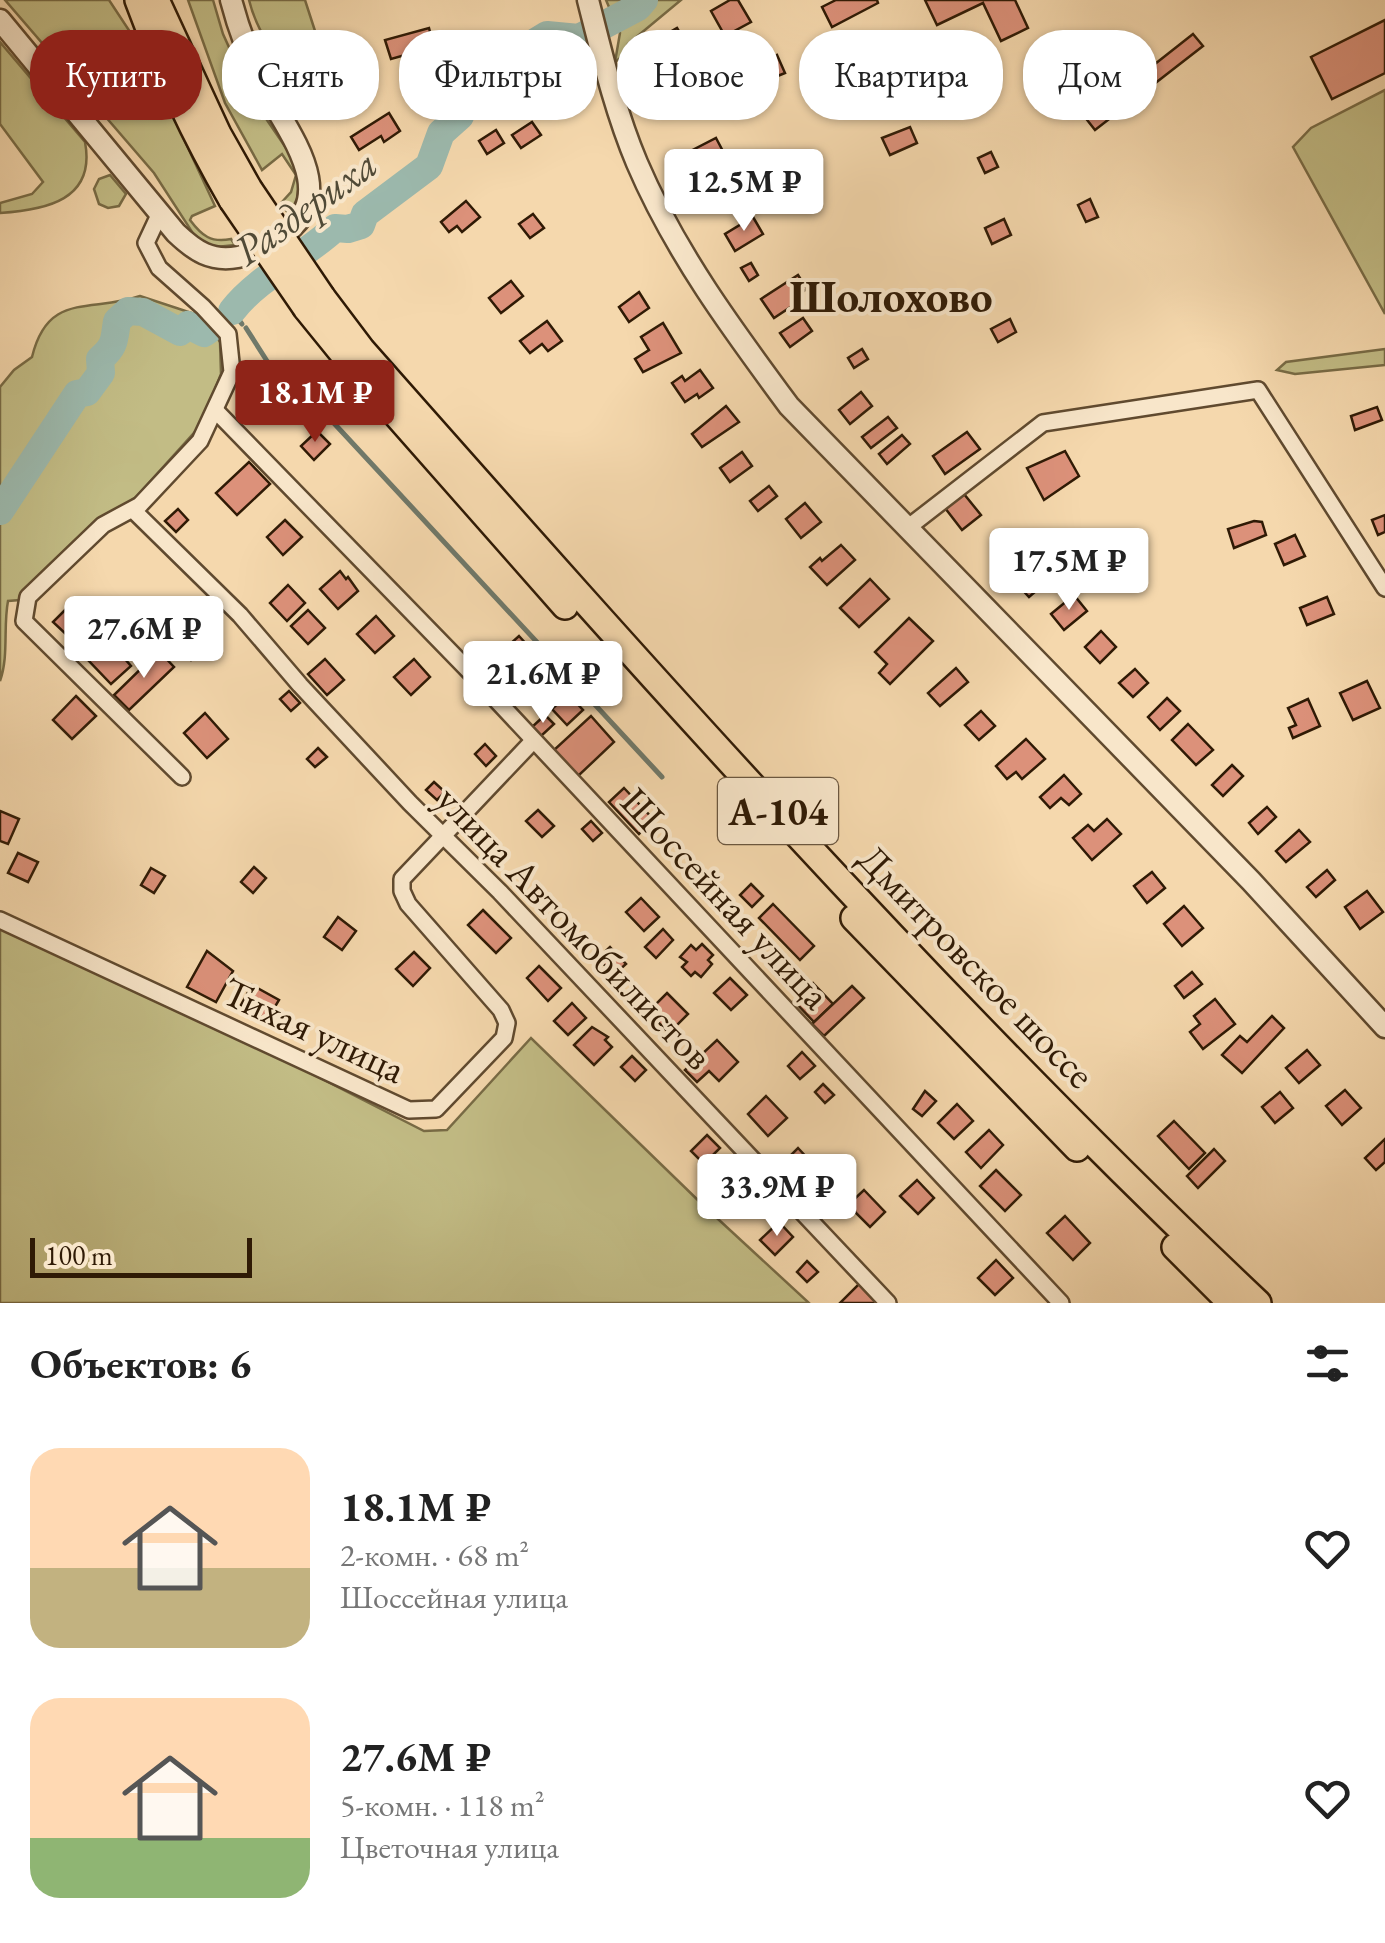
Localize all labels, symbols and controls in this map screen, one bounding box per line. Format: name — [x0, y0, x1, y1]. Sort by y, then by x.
chip: Купить — [30, 30, 202, 120]
chip: Снять — [222, 30, 379, 120]
chip: Фильтры — [399, 30, 597, 120]
chip: Новое — [617, 30, 779, 120]
chip: Квартира — [799, 30, 1003, 120]
chip: Дом — [1023, 30, 1157, 120]
water label: Раздериха — [222, 136, 388, 278]
pin: 12.5M ₽ — [652, 149, 836, 234]
text: 12.5M ₽ — [686, 160, 802, 202]
district label: Шолохово — [789, 267, 993, 325]
pin: 18.1M ₽ — [223, 360, 407, 445]
text: 18.1M ₽ — [257, 371, 373, 413]
pin: 17.5M ₽ — [977, 528, 1161, 613]
text: 17.5M ₽ — [1011, 539, 1127, 581]
pin: 27.6M ₽ — [52, 596, 236, 681]
text: 27.6M ₽ — [86, 607, 202, 649]
pin: 21.6M ₽ — [451, 641, 635, 726]
text: 21.6M ₽ — [485, 652, 601, 694]
street label: улица Автомобилистов — [426, 774, 724, 1080]
street label: Шоссейная улица — [610, 776, 842, 1020]
road number: А-104 — [718, 778, 838, 844]
street label: Дмитровское шоссе — [847, 833, 1107, 1099]
street label: Тихая улица — [214, 965, 414, 1095]
pin: 33.9M ₽ — [685, 1154, 869, 1239]
text: 33.9M ₽ — [719, 1165, 835, 1207]
scale bar — [30, 1233, 252, 1278]
text: 100 m — [45, 1237, 113, 1273]
text: Объектов: 6 — [30, 1336, 251, 1391]
icon: filters — [1300, 1336, 1355, 1391]
text: 18.1M ₽ — [340, 1479, 491, 1534]
icon: home — [110, 1488, 230, 1608]
icon: heart — [1300, 1521, 1355, 1576]
text: 2-комн. · 68 m² — [340, 1534, 529, 1576]
text: Шоссейная улица — [340, 1576, 568, 1618]
text: 27.6M ₽ — [340, 1729, 491, 1784]
icon: home — [110, 1738, 230, 1858]
icon: heart — [1300, 1771, 1355, 1826]
text: 5-комн. · 118 m² — [340, 1784, 545, 1826]
text: Цветочная улица — [340, 1826, 559, 1868]

